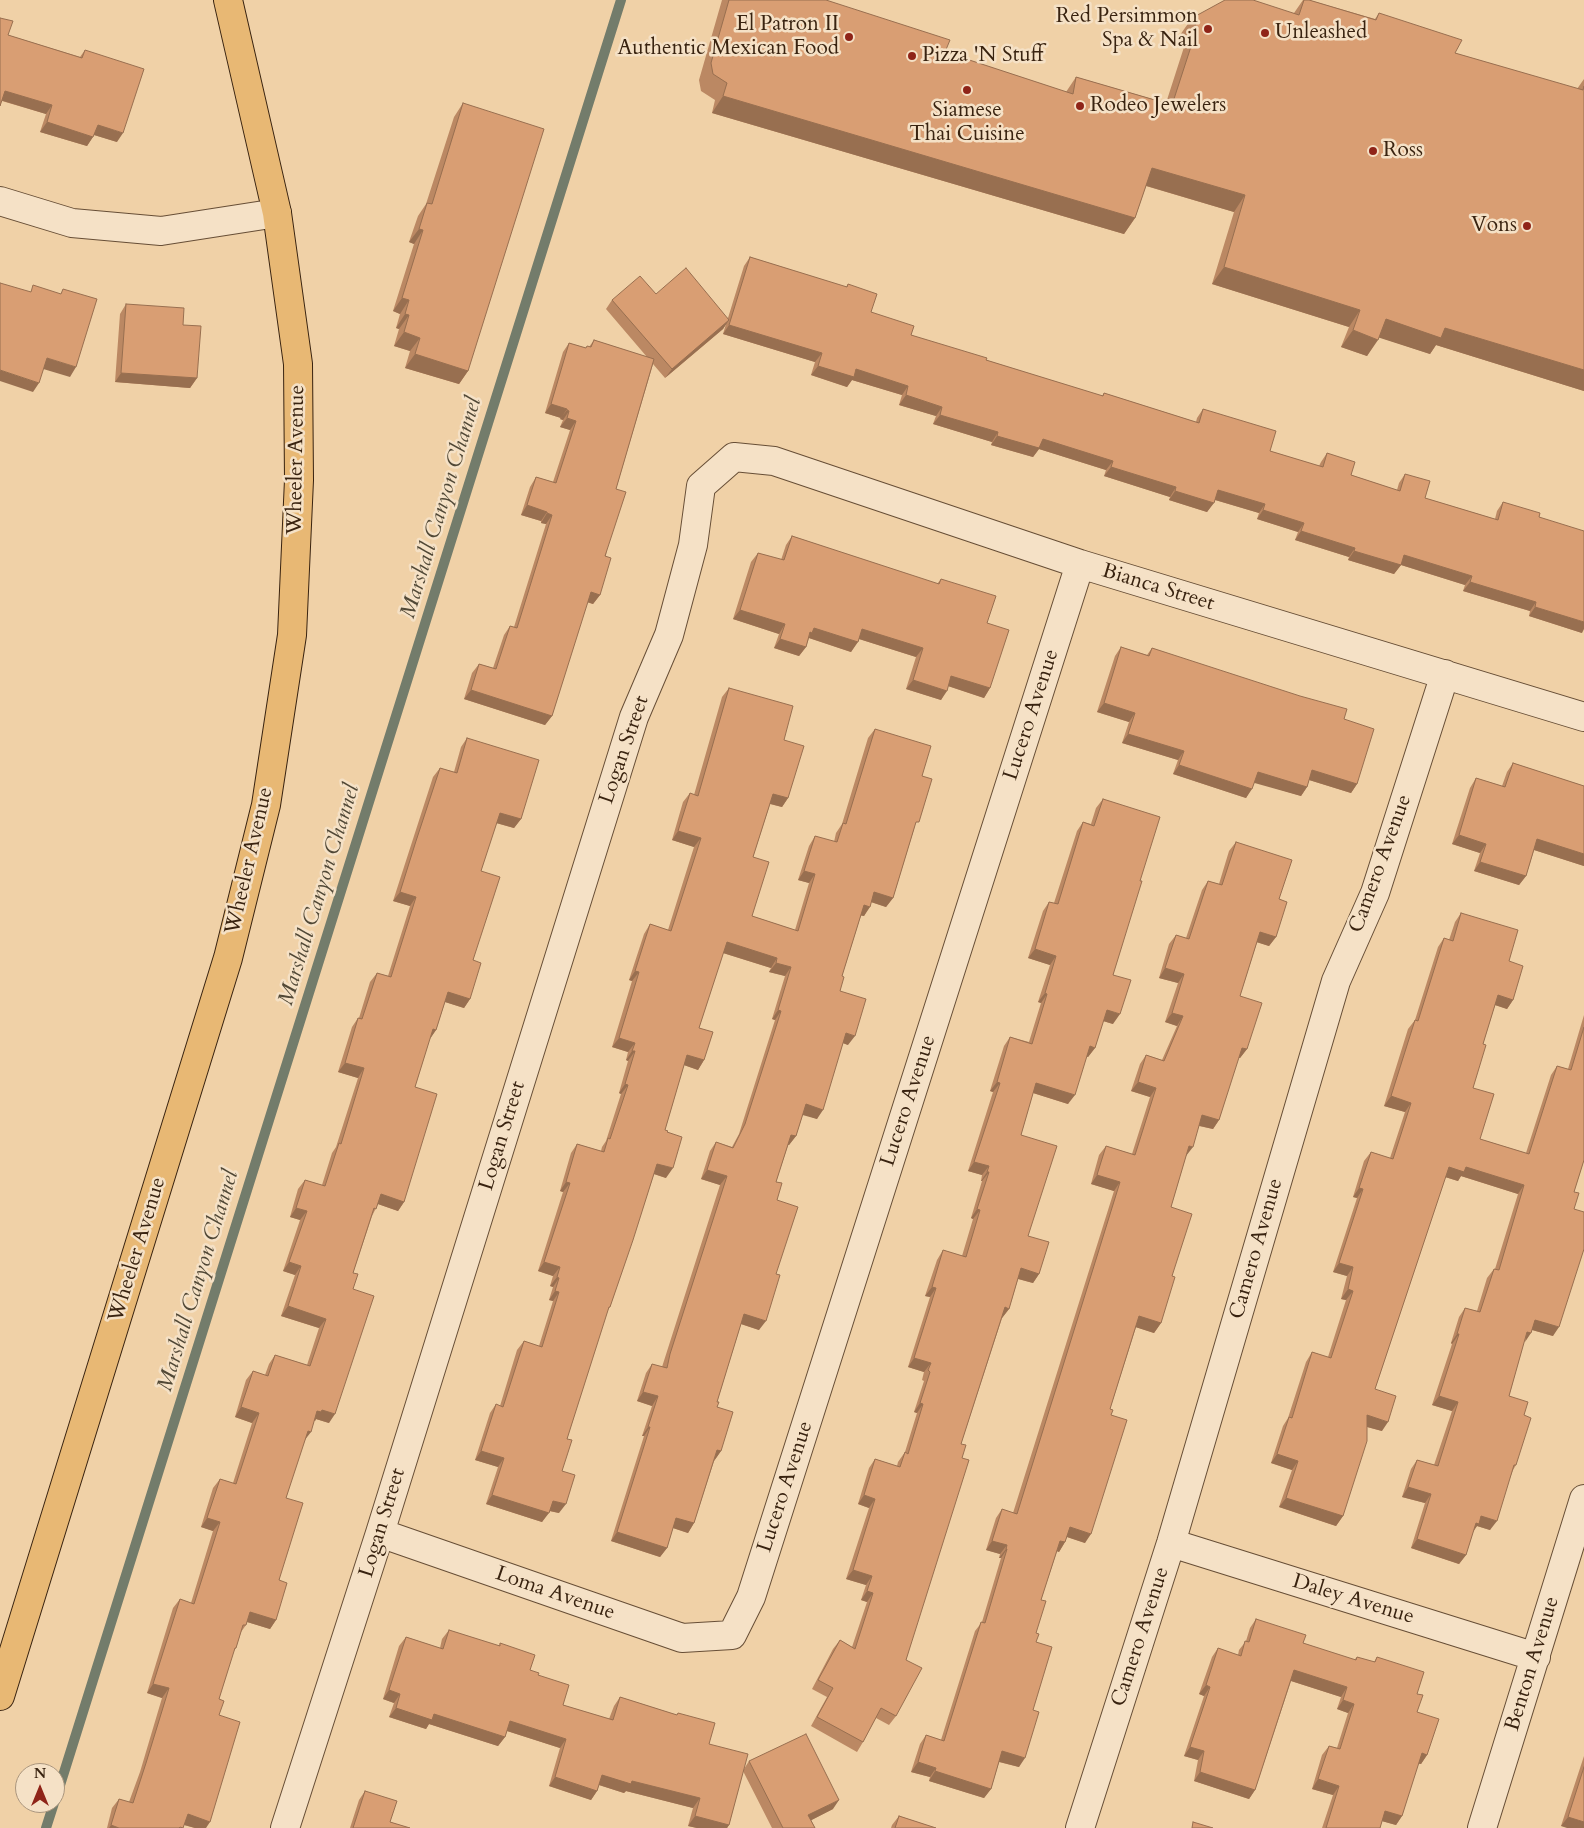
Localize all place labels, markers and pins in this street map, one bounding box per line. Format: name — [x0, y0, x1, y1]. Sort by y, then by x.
place label: Red Persimmon Spa & Nail — [1056, 4, 1198, 54]
place label: El Patron II Authentic Mexican Food — [617, 12, 839, 62]
place label: Unleashed — [1275, 20, 1367, 46]
marker: Red Persimmon Spa & Nail — [1202, 23, 1214, 35]
marker: Unleashed — [1259, 27, 1271, 39]
marker: El Patron II Authentic Mexican Food — [843, 31, 855, 43]
place label: Pizza 'N Stuff — [922, 43, 1043, 69]
marker: Pizza 'N Stuff — [906, 50, 918, 62]
marker: Siamese Thai Cuisine — [961, 84, 973, 96]
place label: Rodeo Jewelers — [1090, 93, 1226, 119]
place label: Siamese Thai Cuisine — [909, 98, 1025, 148]
marker: Rodeo Jewelers — [1074, 100, 1086, 112]
place label: Ross — [1383, 138, 1423, 164]
marker: Ross — [1367, 145, 1379, 157]
place label: Vons — [1471, 213, 1517, 239]
marker: Vons — [1521, 220, 1533, 232]

